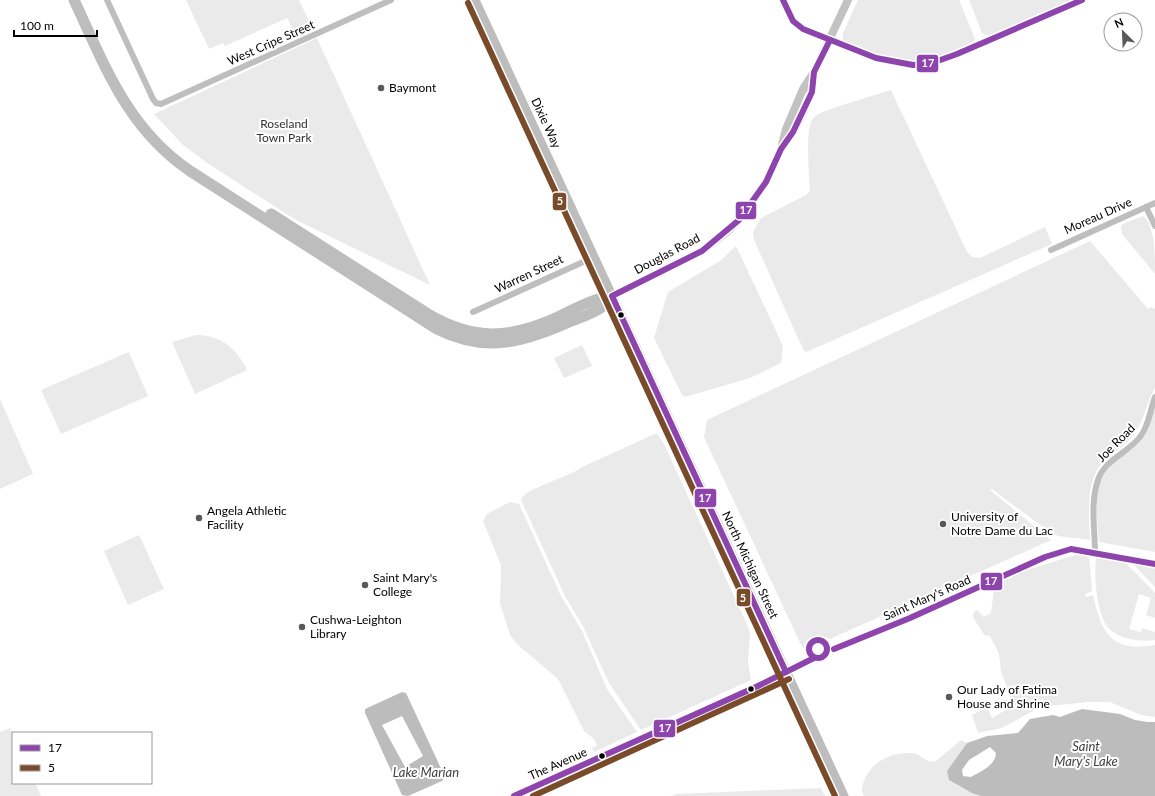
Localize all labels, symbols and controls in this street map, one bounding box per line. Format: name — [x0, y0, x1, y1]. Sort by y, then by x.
scale bar — [14, 12, 97, 38]
north arrow — [1103, 12, 1143, 52]
text: N — [1112, 15, 1125, 30]
street label: West Cripe Street — [225, 16, 317, 68]
text: 100 m — [20, 18, 54, 33]
line badge: 17 — [916, 54, 939, 73]
text: 17 — [922, 56, 934, 69]
place label: Baymont — [389, 80, 437, 95]
marker: Baymont — [376, 83, 386, 93]
street label: Dixie Way — [528, 95, 565, 151]
park label: Roseland Town Park — [257, 116, 312, 145]
line badge: 5 — [552, 192, 567, 211]
text: 5 — [557, 194, 563, 207]
street label: Moreau Drive — [1062, 194, 1134, 237]
line badge: 17 — [735, 201, 757, 220]
text: 17 — [740, 203, 752, 216]
street label: Douglas Road — [631, 230, 702, 277]
street label: Warren Street — [492, 251, 566, 296]
unlabelled marker — [616, 310, 626, 320]
street label: Joe Road — [1093, 420, 1138, 465]
line badge: 17 — [694, 488, 717, 508]
text: 17 — [699, 491, 711, 504]
place label: Angela Athletic Facility — [207, 503, 287, 532]
street label: North Michigan Street — [719, 509, 782, 622]
place label: University of Notre Dame du Lac — [951, 509, 1053, 538]
marker: Angela Athletic Facility — [194, 513, 204, 523]
marker: University of Notre Dame du Lac — [938, 519, 948, 529]
place label: Saint Mary's College — [373, 570, 437, 599]
street label: Saint Mary's Road — [881, 572, 973, 624]
line badge: 17 — [980, 572, 1003, 591]
text: 17 — [985, 574, 997, 587]
marker: Saint Mary's College — [360, 580, 370, 590]
line badge: 5 — [736, 588, 751, 607]
text: 5 — [740, 591, 746, 604]
place label: Cushwa-Leighton Library — [310, 612, 402, 641]
marker: Cushwa-Leighton Library — [297, 622, 307, 632]
place label: Our Lady of Fatima House and Shrine — [957, 682, 1057, 711]
unlabelled marker — [746, 684, 756, 694]
marker: Our Lady of Fatima House and Shrine — [944, 692, 954, 702]
line badge: 17 — [653, 719, 676, 738]
text: 17 — [659, 721, 671, 734]
legend — [12, 732, 152, 784]
water label: Saint Mary's Lake — [1054, 738, 1118, 769]
text: 17 — [48, 740, 62, 755]
street label: The Avenue — [526, 744, 589, 783]
unlabelled marker — [597, 751, 607, 761]
text: 5 — [48, 760, 55, 775]
water label: Lake Marian — [393, 764, 459, 780]

